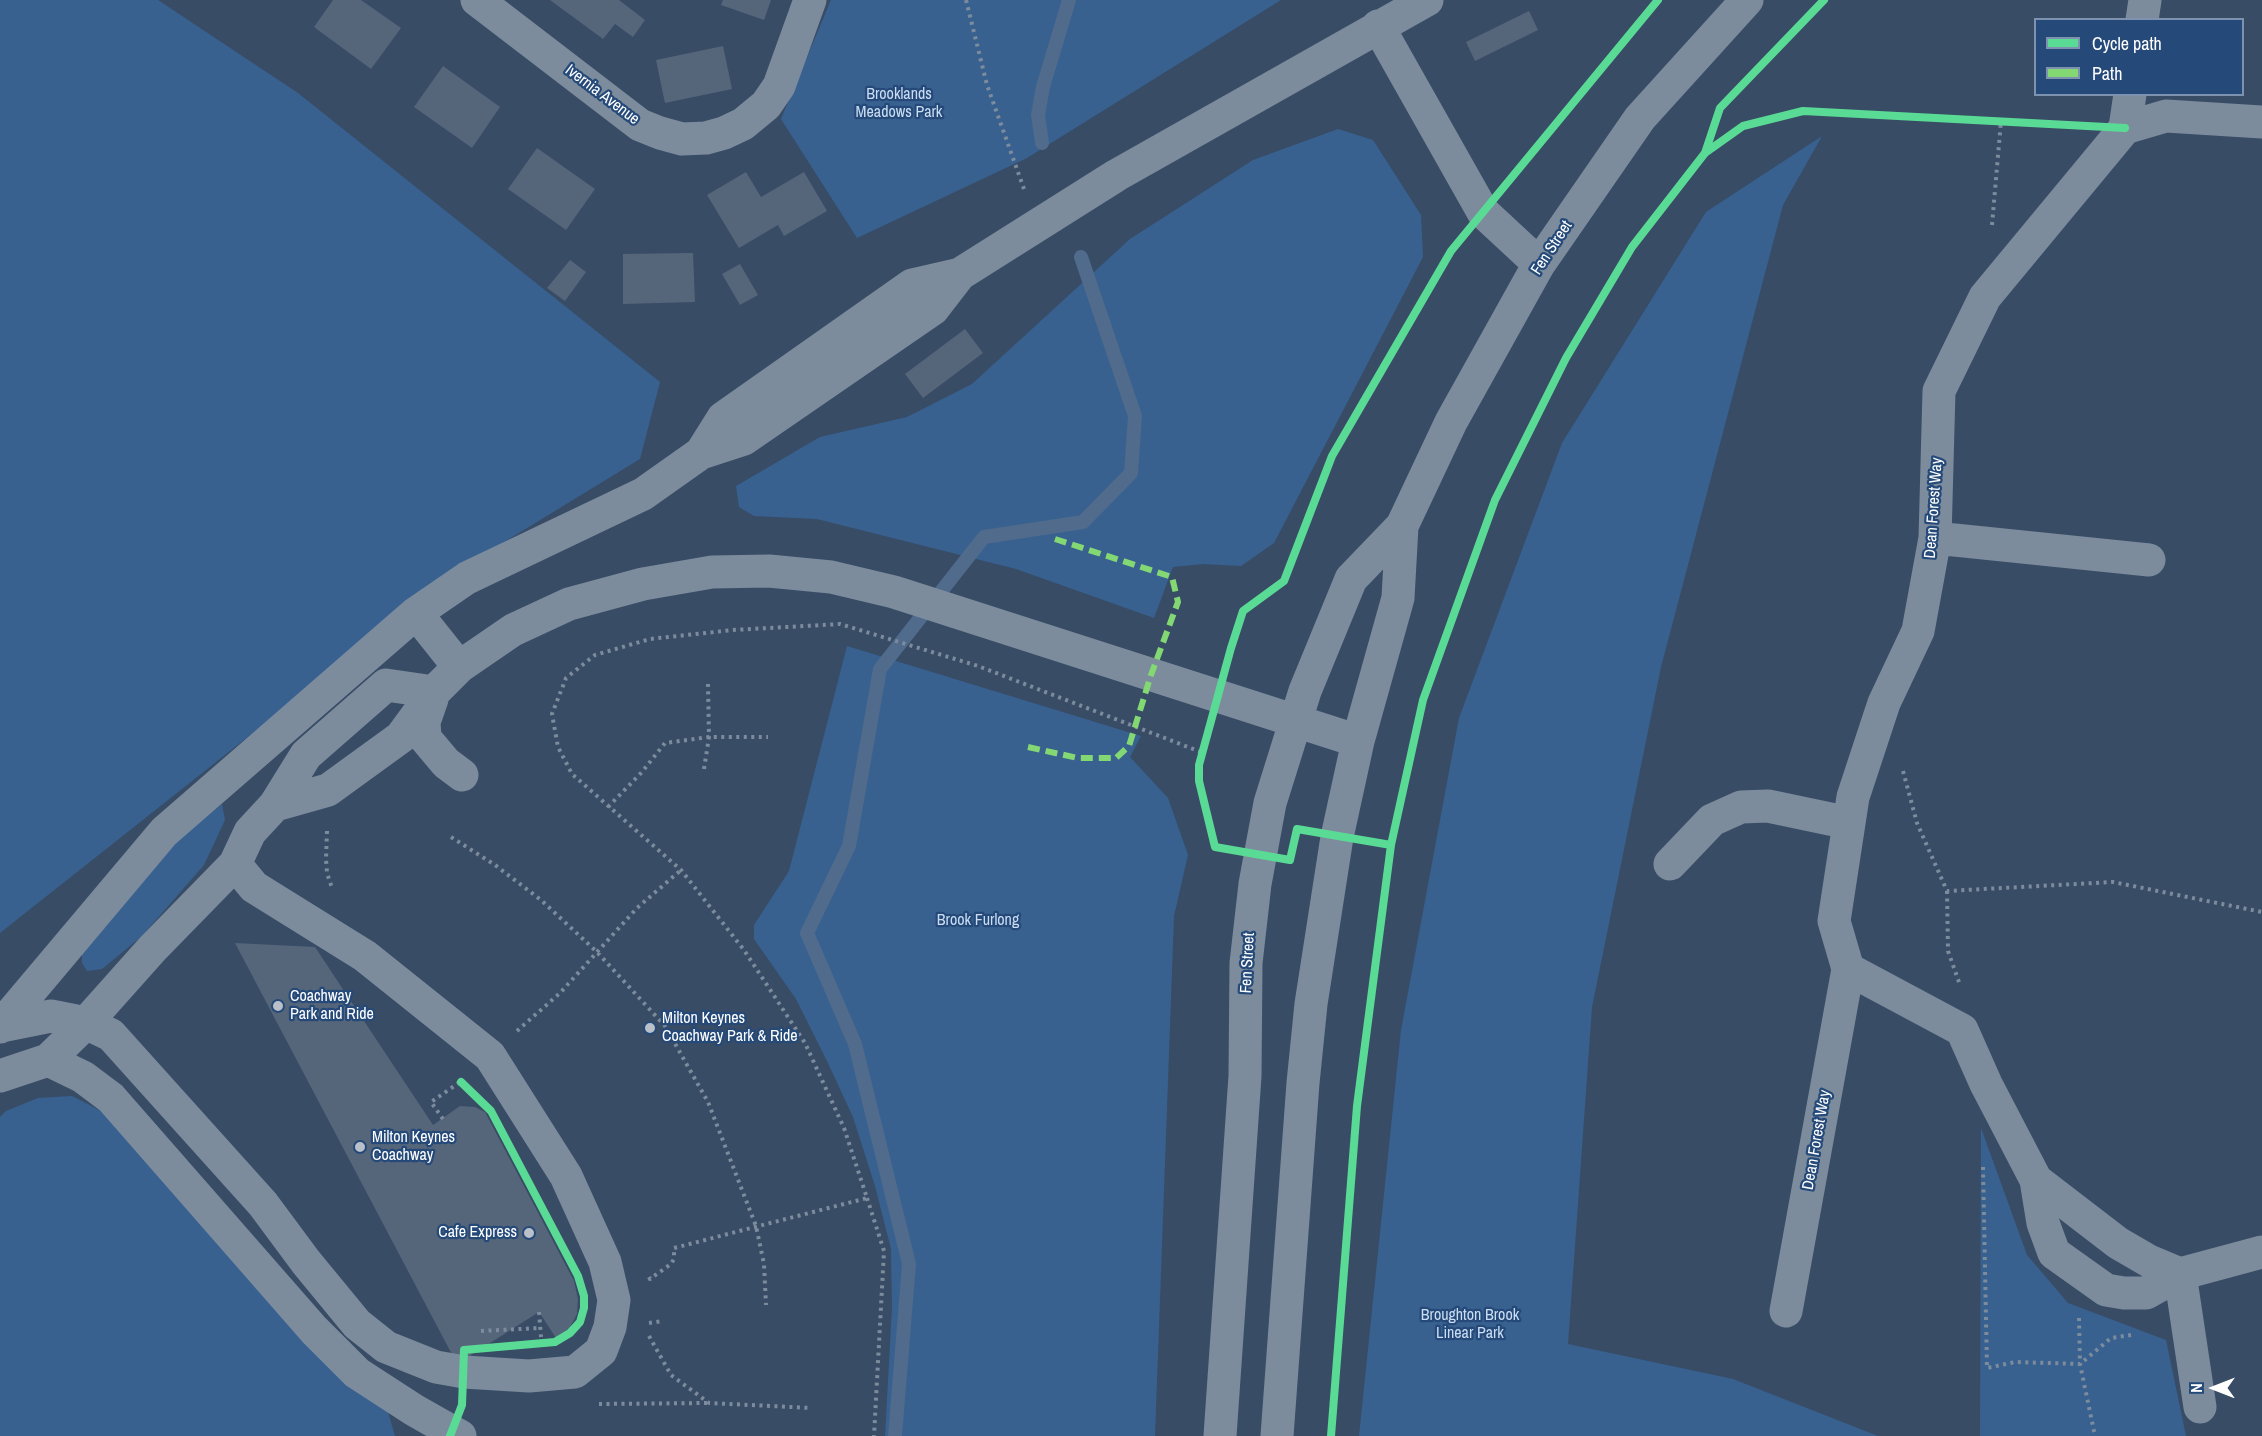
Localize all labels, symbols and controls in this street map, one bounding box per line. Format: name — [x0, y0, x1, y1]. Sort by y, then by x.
legend — [2034, 18, 2244, 96]
text: Cycle path — [2092, 31, 2162, 56]
street label: Ivernia Avenue — [561, 61, 643, 129]
text: Path — [2092, 61, 2122, 86]
park label: Brooklands Meadows Park — [856, 85, 942, 123]
street label: Fen Street — [1527, 217, 1577, 279]
street label: Dean Forest Way — [1921, 457, 1947, 559]
park label: Brook Furlong — [937, 911, 1019, 931]
street label: Fen Street — [1237, 932, 1259, 994]
place label: Coachway Park and Ride — [290, 987, 374, 1025]
marker: Coachway Park and Ride — [271, 999, 285, 1013]
place label: Milton Keynes Coachway Park & Ride — [662, 1009, 798, 1047]
marker: Milton Keynes Coachway Park & Ride — [643, 1021, 657, 1035]
street label: Dean Forest Way — [1799, 1089, 1835, 1191]
place label: Milton Keynes Coachway — [372, 1128, 455, 1166]
marker: Milton Keynes Coachway — [353, 1140, 367, 1154]
place label: Cafe Express — [438, 1223, 517, 1243]
marker: Cafe Express — [522, 1226, 536, 1240]
park label: Broughton Brook Linear Park — [1421, 1306, 1519, 1344]
north arrow — [2184, 1358, 2244, 1418]
text: N — [2185, 1383, 2207, 1393]

